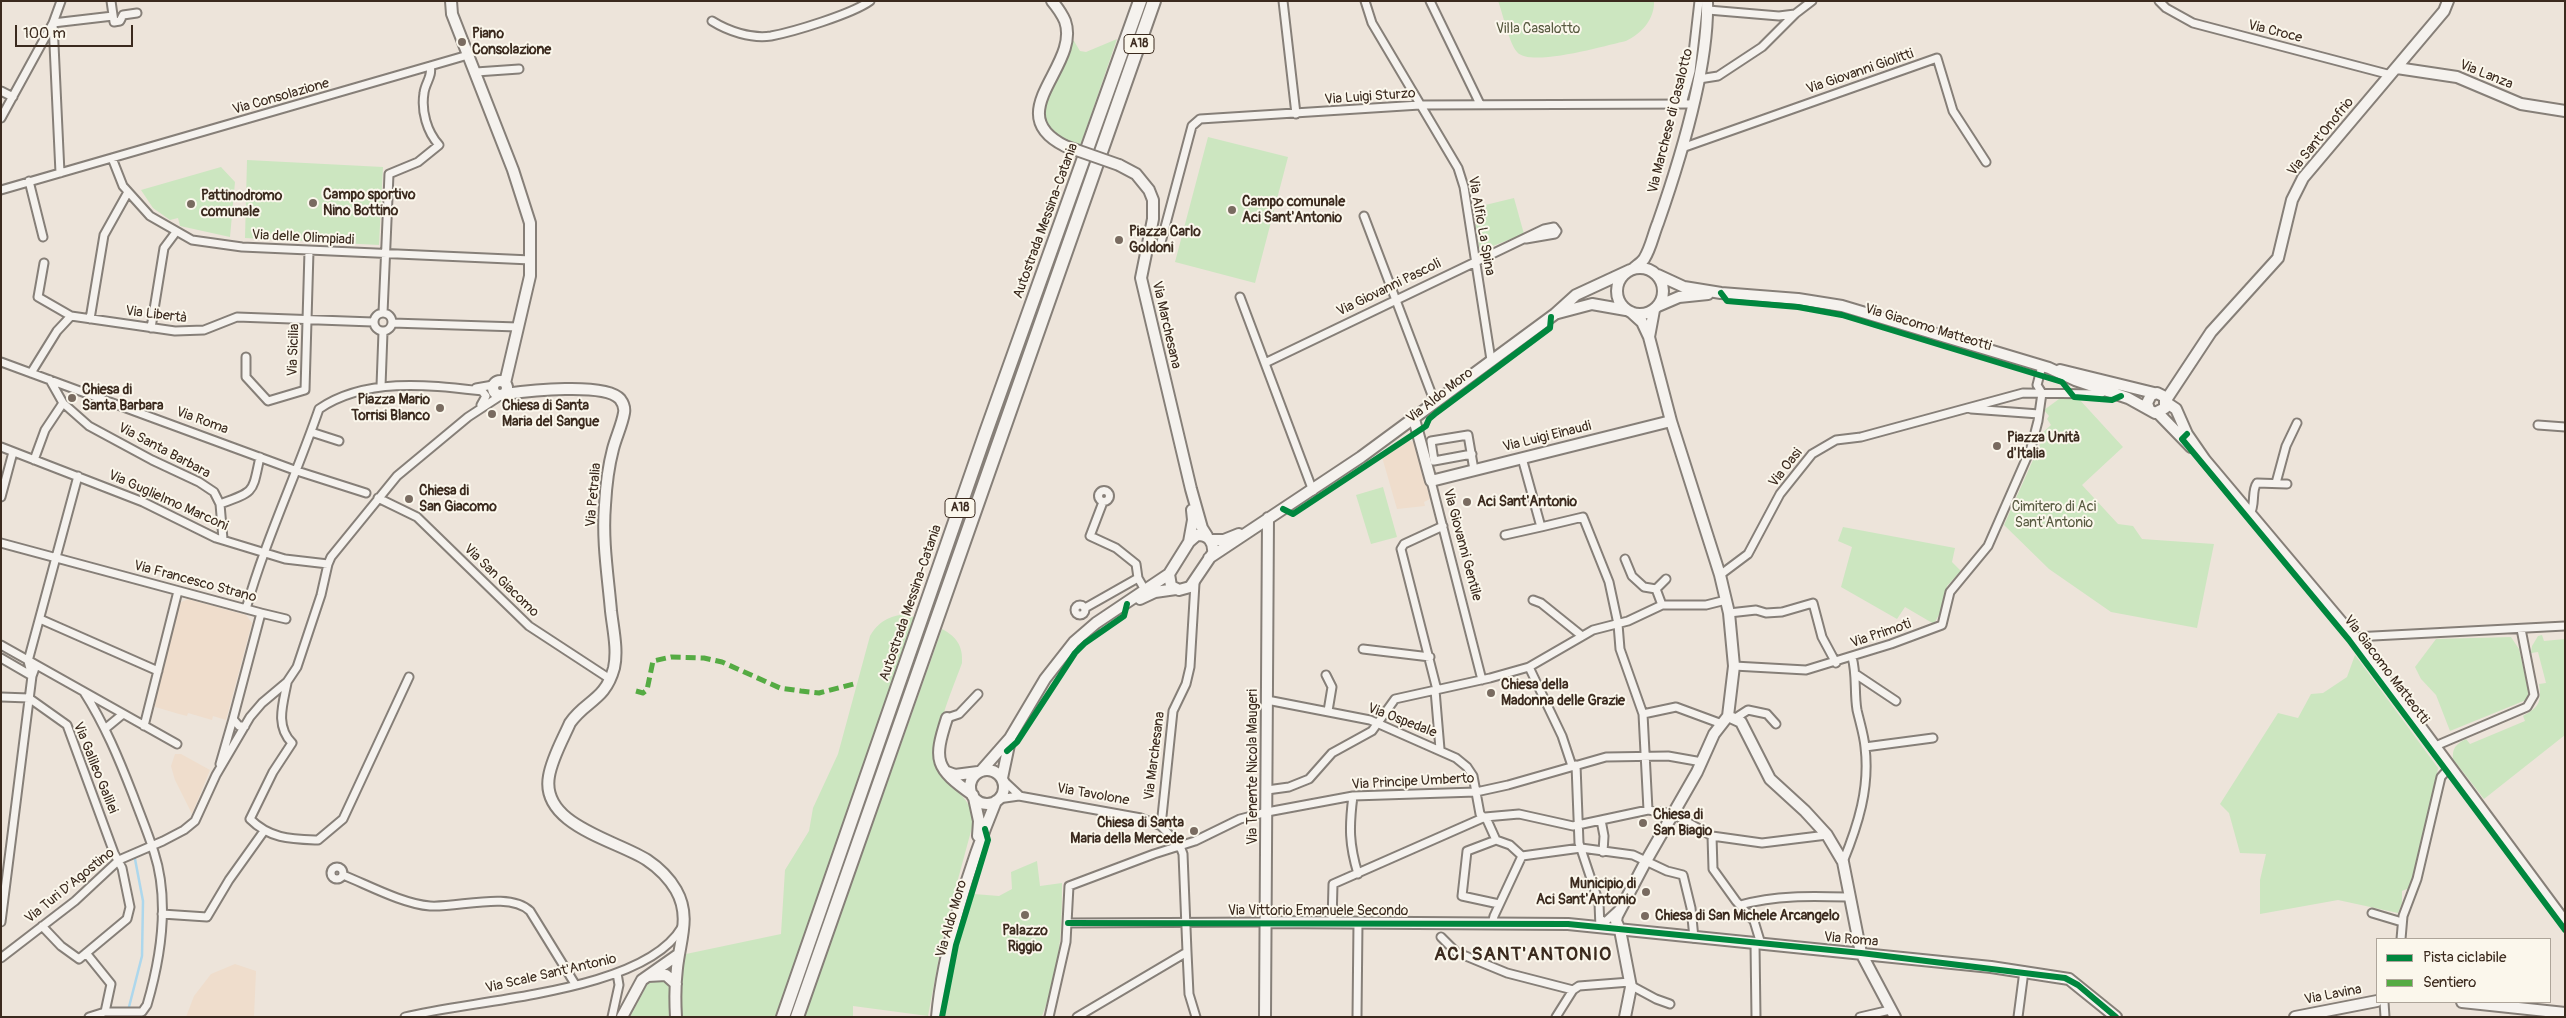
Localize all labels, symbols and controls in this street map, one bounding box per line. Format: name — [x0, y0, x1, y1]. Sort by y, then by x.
scale bar — [18, 15, 135, 47]
street label: Via Croce — [2246, 17, 2304, 47]
park label: Villa Casalotto — [1496, 21, 1580, 37]
text: 100 m — [23, 24, 66, 43]
place label: Piano Consolazione — [472, 26, 551, 58]
road number: A18 — [1124, 34, 1154, 54]
marker: Piano Consolazione — [456, 36, 468, 48]
street label: Via Giovanni Giolitti — [1804, 46, 1916, 98]
street label: Via Marchese di Casalotto — [1645, 47, 1697, 195]
street label: Via Lanza — [2457, 57, 2515, 93]
street label: Via Consolazione — [231, 75, 331, 119]
street label: Via Luigi Sturzo — [1324, 85, 1416, 109]
street label: Via Sant'Onofrio — [2284, 94, 2358, 180]
street label: Autostrada Messina-Catania — [1010, 141, 1082, 301]
street label: Via Alfio La Spina — [1464, 175, 1498, 277]
place label: Campo sportivo Nino Bottino — [323, 187, 415, 220]
place label: Pattinodromo comunale — [201, 188, 282, 220]
place label: Campo comunale Aci Sant'Antonio — [1242, 194, 1345, 226]
marker: Campo sportivo Nino Bottino — [307, 197, 319, 209]
marker: Pattinodromo comunale — [185, 198, 197, 210]
marker: Campo comunale Aci Sant'Antonio — [1226, 204, 1238, 216]
place label: Piazza Carlo Goldoni — [1129, 224, 1201, 256]
street label: Via delle Olimpiadi — [251, 227, 355, 249]
marker: Piazza Carlo Goldoni — [1113, 234, 1125, 246]
street label: Via Giovanni Pascoli — [1334, 255, 1444, 321]
street label: Via Marchesana — [1148, 280, 1184, 370]
street label: Via Giacomo Matteotti — [1863, 301, 1993, 355]
street label: Via Libertà — [124, 303, 188, 327]
street label: Via Sicilia — [285, 323, 303, 377]
street label: Via Aldo Moro — [1403, 365, 1477, 427]
place label: Chiesa di Santa Barbara — [82, 382, 164, 414]
marker: Chiesa di Santa Barbara — [66, 392, 78, 404]
place label: Piazza Mario Torrisi Blanco — [351, 392, 430, 424]
place label: Chiesa di Santa Maria del Sangue — [502, 398, 599, 431]
marker: Piazza Mario Torrisi Blanco — [434, 402, 446, 414]
street label: Via Roma — [173, 404, 231, 438]
marker: Chiesa di Santa Maria del Sangue — [486, 408, 498, 420]
street label: Via Luigi Einaudi — [1501, 418, 1593, 456]
street label: Via Santa Barbara — [115, 420, 213, 482]
place label: Piazza Unità d'Italia — [2007, 430, 2080, 462]
marker: Piazza Unità d'Italia — [1991, 440, 2003, 452]
street label: Via Oasi — [1766, 445, 1806, 491]
street label: Via Petralia — [583, 462, 605, 528]
street label: Via Guglielmo Marconi — [106, 467, 230, 535]
place label: Chiesa di San Giacomo — [419, 483, 497, 516]
street label: Via Giovanni Gentile — [1439, 487, 1485, 603]
marker: Chiesa di San Giacomo — [403, 493, 415, 505]
place label: Aci Sant'Antonio — [1477, 494, 1577, 510]
marker: Aci Sant'Antonio — [1461, 496, 1473, 508]
road number: A18 — [945, 498, 975, 518]
park label: Cimitero di Aci Sant'Antonio — [2012, 499, 2096, 532]
street label: Autostrada Messina-Catania — [876, 523, 946, 683]
street label: Via San Giacomo — [460, 541, 542, 621]
street label: Via Francesco Strano — [132, 558, 258, 606]
street label: Via Giacomo Matteotti — [2340, 612, 2432, 728]
street label: Via Primoti — [1848, 616, 1914, 652]
place label: Chiesa della Madonna delle Grazie — [1501, 677, 1625, 710]
marker: Chiesa della Madonna delle Grazie — [1485, 687, 1497, 699]
street label: Via Tenente Nicola Maugeri — [1245, 689, 1261, 845]
street label: Via Ospedale — [1365, 700, 1439, 742]
street label: Via Marchesana — [1141, 711, 1169, 801]
street label: Via Galileo Galilei — [69, 720, 121, 816]
street label: Via Principe Umberto — [1351, 770, 1475, 794]
street label: Via Tavolone — [1055, 780, 1131, 810]
place label: Chiesa di San Biagio — [1653, 807, 1712, 840]
place label: Chiesa di Santa Maria della Mercede — [1070, 815, 1184, 848]
marker: Chiesa di San Biagio — [1637, 817, 1649, 829]
marker: Chiesa di Santa Maria della Mercede — [1188, 825, 1200, 837]
street label: Via Turi D'Agostino — [22, 845, 118, 927]
place label: Municipio di Aci Sant'Antonio — [1536, 876, 1636, 909]
street label: Via Aldo Moro — [933, 878, 971, 960]
marker: Municipio di Aci Sant'Antonio — [1640, 886, 1652, 898]
street label: Via Vittorio Emanuele Secondo — [1228, 903, 1408, 919]
place label: Chiesa di San Michele Arcangelo — [1655, 908, 1840, 924]
marker: Palazzo Riggio — [1019, 909, 1031, 921]
marker: Chiesa di San Michele Arcangelo — [1639, 910, 1651, 922]
place label: Palazzo Riggio — [1002, 923, 1048, 956]
street label: Via Roma — [1823, 929, 1879, 951]
legend — [2376, 938, 2551, 1003]
district label: ACI SANT'ANTONIO — [1432, 944, 1614, 966]
text: Pista ciclabile — [2423, 948, 2506, 967]
street label: Via Scale Sant'Antonio — [484, 951, 618, 997]
text: Sentiero — [2423, 973, 2476, 992]
street label: Via Lavina — [2303, 981, 2363, 1009]

